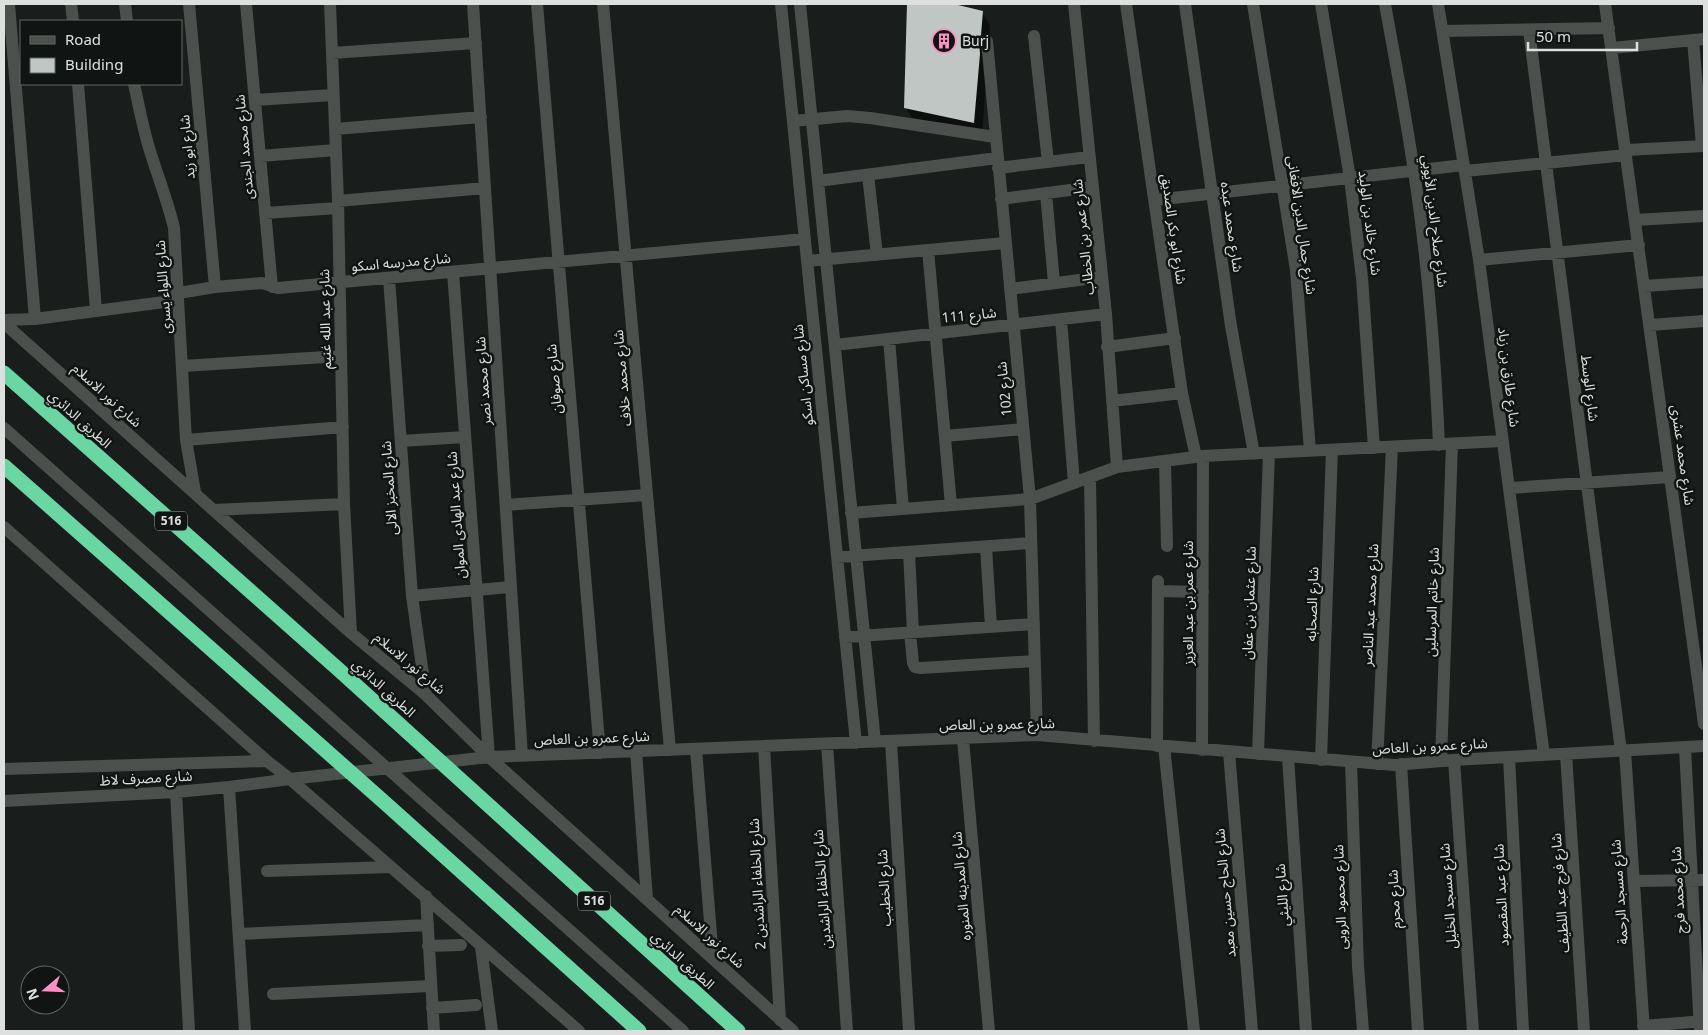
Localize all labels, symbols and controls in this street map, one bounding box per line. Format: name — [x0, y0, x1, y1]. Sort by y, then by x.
legend — [20, 20, 182, 85]
scale bar — [1528, 20, 1637, 52]
text: 50 m — [1536, 21, 1571, 53]
text: Road — [65, 24, 101, 56]
place label: Burj — [962, 27, 989, 56]
building icon: Burj — [931, 28, 957, 54]
text: Building — [65, 49, 123, 81]
street label: شارع محمد الجندى — [225, 93, 264, 201]
street label: شارع ابو زيد — [170, 113, 205, 180]
street label: شارع صلاح الدين الأيوبي — [1412, 153, 1457, 289]
street label: شارع جمال الدين الافغانى — [1277, 154, 1326, 297]
street label: شارع خالد بن الوليد — [1349, 169, 1390, 277]
street label: شارع ابو بكر الصديق — [1151, 172, 1196, 286]
street label: شارع عمر بن الخطاب — [1063, 177, 1104, 296]
street label: شارع محمد عبده — [1211, 180, 1252, 274]
street label: شارع اللواء يسرى — [146, 239, 181, 335]
street label: شارع مدرسه اسكو — [350, 244, 452, 281]
street label: شارع عبد الله غنيم — [310, 269, 341, 369]
street label: شارع 111 — [940, 298, 998, 333]
street label: شارع مساكن اسكو — [784, 323, 823, 427]
street label: شارع طارق بن زياد — [1488, 325, 1529, 429]
street label: شارع محمد خلاف — [604, 328, 641, 427]
street label: شارع محمد نصر — [466, 336, 501, 427]
street label: شارع صوفان — [537, 343, 572, 415]
street label: شارع الوسط — [1571, 353, 1608, 423]
street label: شارع نور الاسلام — [64, 355, 149, 436]
street label: شارع 102 — [987, 360, 1022, 418]
street label: الطريق الدائري — [41, 382, 119, 457]
street label: شارع محمد عشرى — [1661, 403, 1704, 507]
street label: شارع المخبز الالى — [372, 440, 407, 536]
street label: شارع عبد الهادى الموان — [438, 450, 475, 580]
road number: 516 — [155, 512, 187, 530]
street label: شارع عمر بن عبد العزيز — [1174, 541, 1203, 666]
street label: شارع محمد عبد الناصر — [1353, 543, 1388, 668]
street label: شارع عثمان بن عفان — [1233, 546, 1266, 660]
street label: شارع خاتم المرسلين — [1416, 547, 1449, 657]
street label: شارع الصحابه — [1297, 566, 1328, 642]
street label: شارع نور الاسلام — [367, 624, 453, 703]
street label: الطريق الدائري — [345, 651, 423, 726]
street label: شارع عمرو بن العاص — [939, 709, 1055, 740]
street label: شارع عمرو بن العاص — [534, 722, 650, 755]
street label: شارع عمرو بن العاص — [1371, 729, 1489, 764]
street label: شارع مصرف لاظ — [99, 762, 193, 795]
street label: شارع الخلفاء الراشدين 2 — [740, 818, 775, 950]
street label: شارع الحاج حسين معبد — [1205, 827, 1246, 959]
street label: شارع الخلفاء الراشدين — [804, 828, 841, 950]
street label: شارع المدينه المنوره — [942, 830, 981, 942]
street label: شارع فرج عبد اللطيف — [1542, 832, 1579, 954]
street label: شارع مسجد الرحمة — [1601, 838, 1638, 945]
street label: شارع مسجد الخليل — [1430, 842, 1467, 950]
street label: شارع عبد المقصود — [1484, 843, 1519, 947]
street label: شارع محمود الروبى — [1324, 844, 1357, 950]
street label: شارع محمد فرج — [1662, 846, 1695, 934]
street label: شارع الخطيب — [868, 849, 901, 927]
street label: شارع الليثي — [1266, 863, 1299, 927]
street label: شارع محرم — [1378, 869, 1411, 929]
road number: 516 — [578, 891, 610, 910]
street label: شارع نور الاسلام — [667, 896, 752, 977]
street label: الطريق الدائري — [644, 923, 722, 998]
north arrow — [20, 965, 70, 1015]
text: N — [18, 984, 49, 1004]

